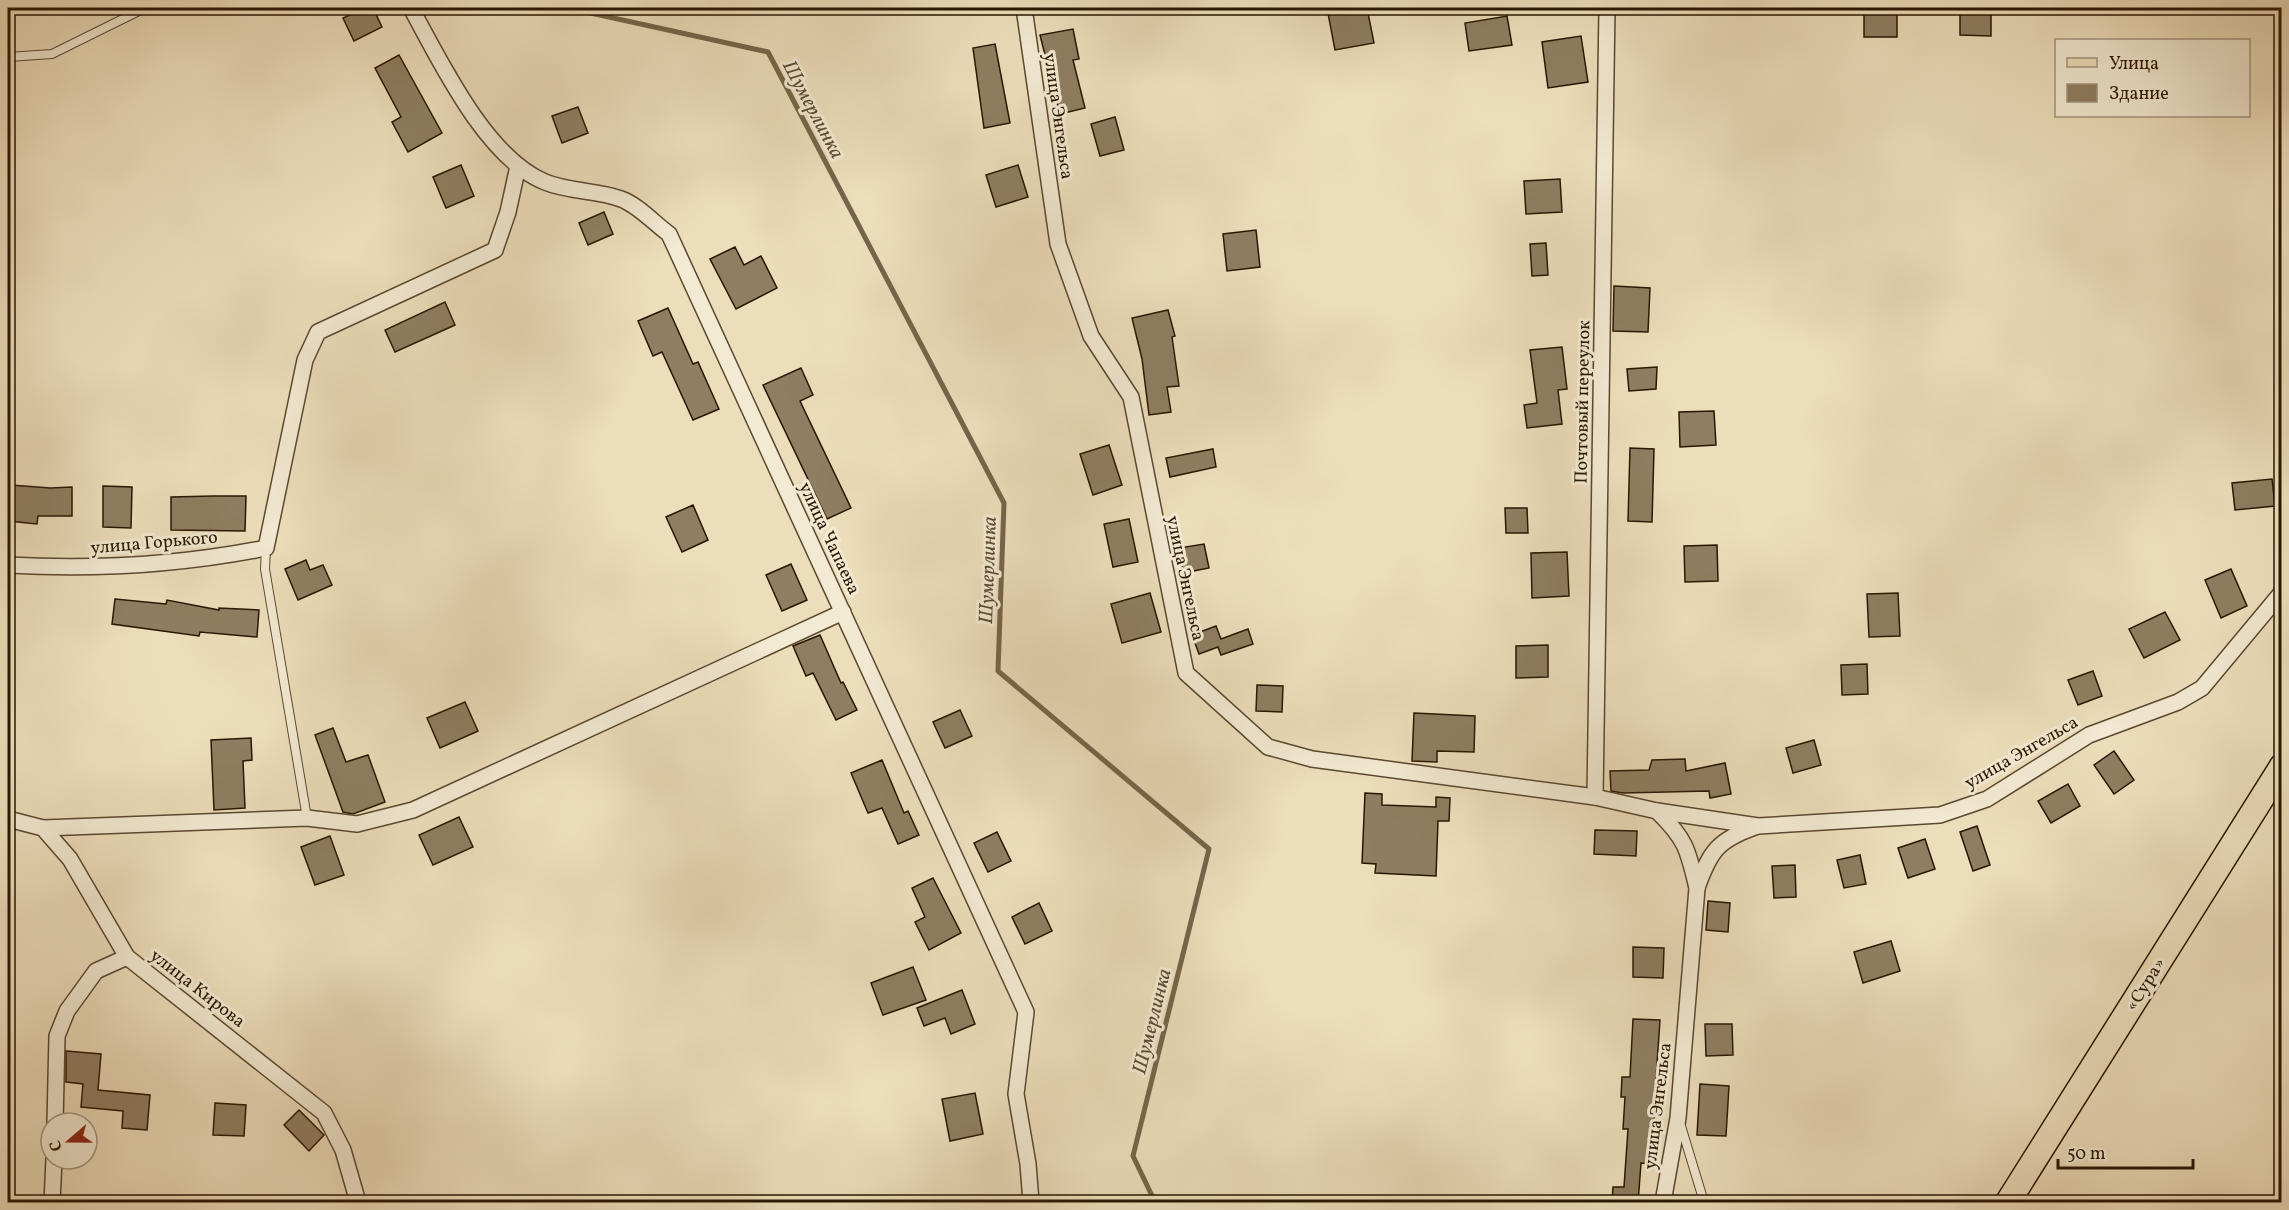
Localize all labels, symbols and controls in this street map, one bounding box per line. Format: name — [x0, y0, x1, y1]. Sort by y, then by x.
legend — [2055, 39, 2250, 117]
street label: улица Энгельса — [1036, 51, 1079, 181]
text: Улица — [2109, 52, 2159, 77]
water label: Шумерлинка — [775, 56, 850, 164]
text: Здание — [2109, 82, 2169, 107]
street label: Почтовый переулок — [1570, 320, 1597, 484]
street label: улица Чапаева — [792, 478, 866, 599]
street label: улица Энгельса — [1159, 513, 1210, 643]
water label: Шумерлинка — [973, 516, 1005, 624]
street label: улица Горького — [90, 525, 219, 561]
street label: улица Энгельса — [1960, 711, 2083, 796]
street label: улица Кирова — [144, 944, 250, 1034]
street label: «Сура» — [2120, 953, 2172, 1016]
water label: Шумерлинка — [1126, 966, 1180, 1077]
street label: улица Энгельса — [1638, 1041, 1679, 1171]
north arrow — [39, 1111, 99, 1171]
scale bar — [2058, 1132, 2193, 1170]
text: С — [45, 1137, 69, 1154]
text: 50 m — [2067, 1142, 2106, 1167]

